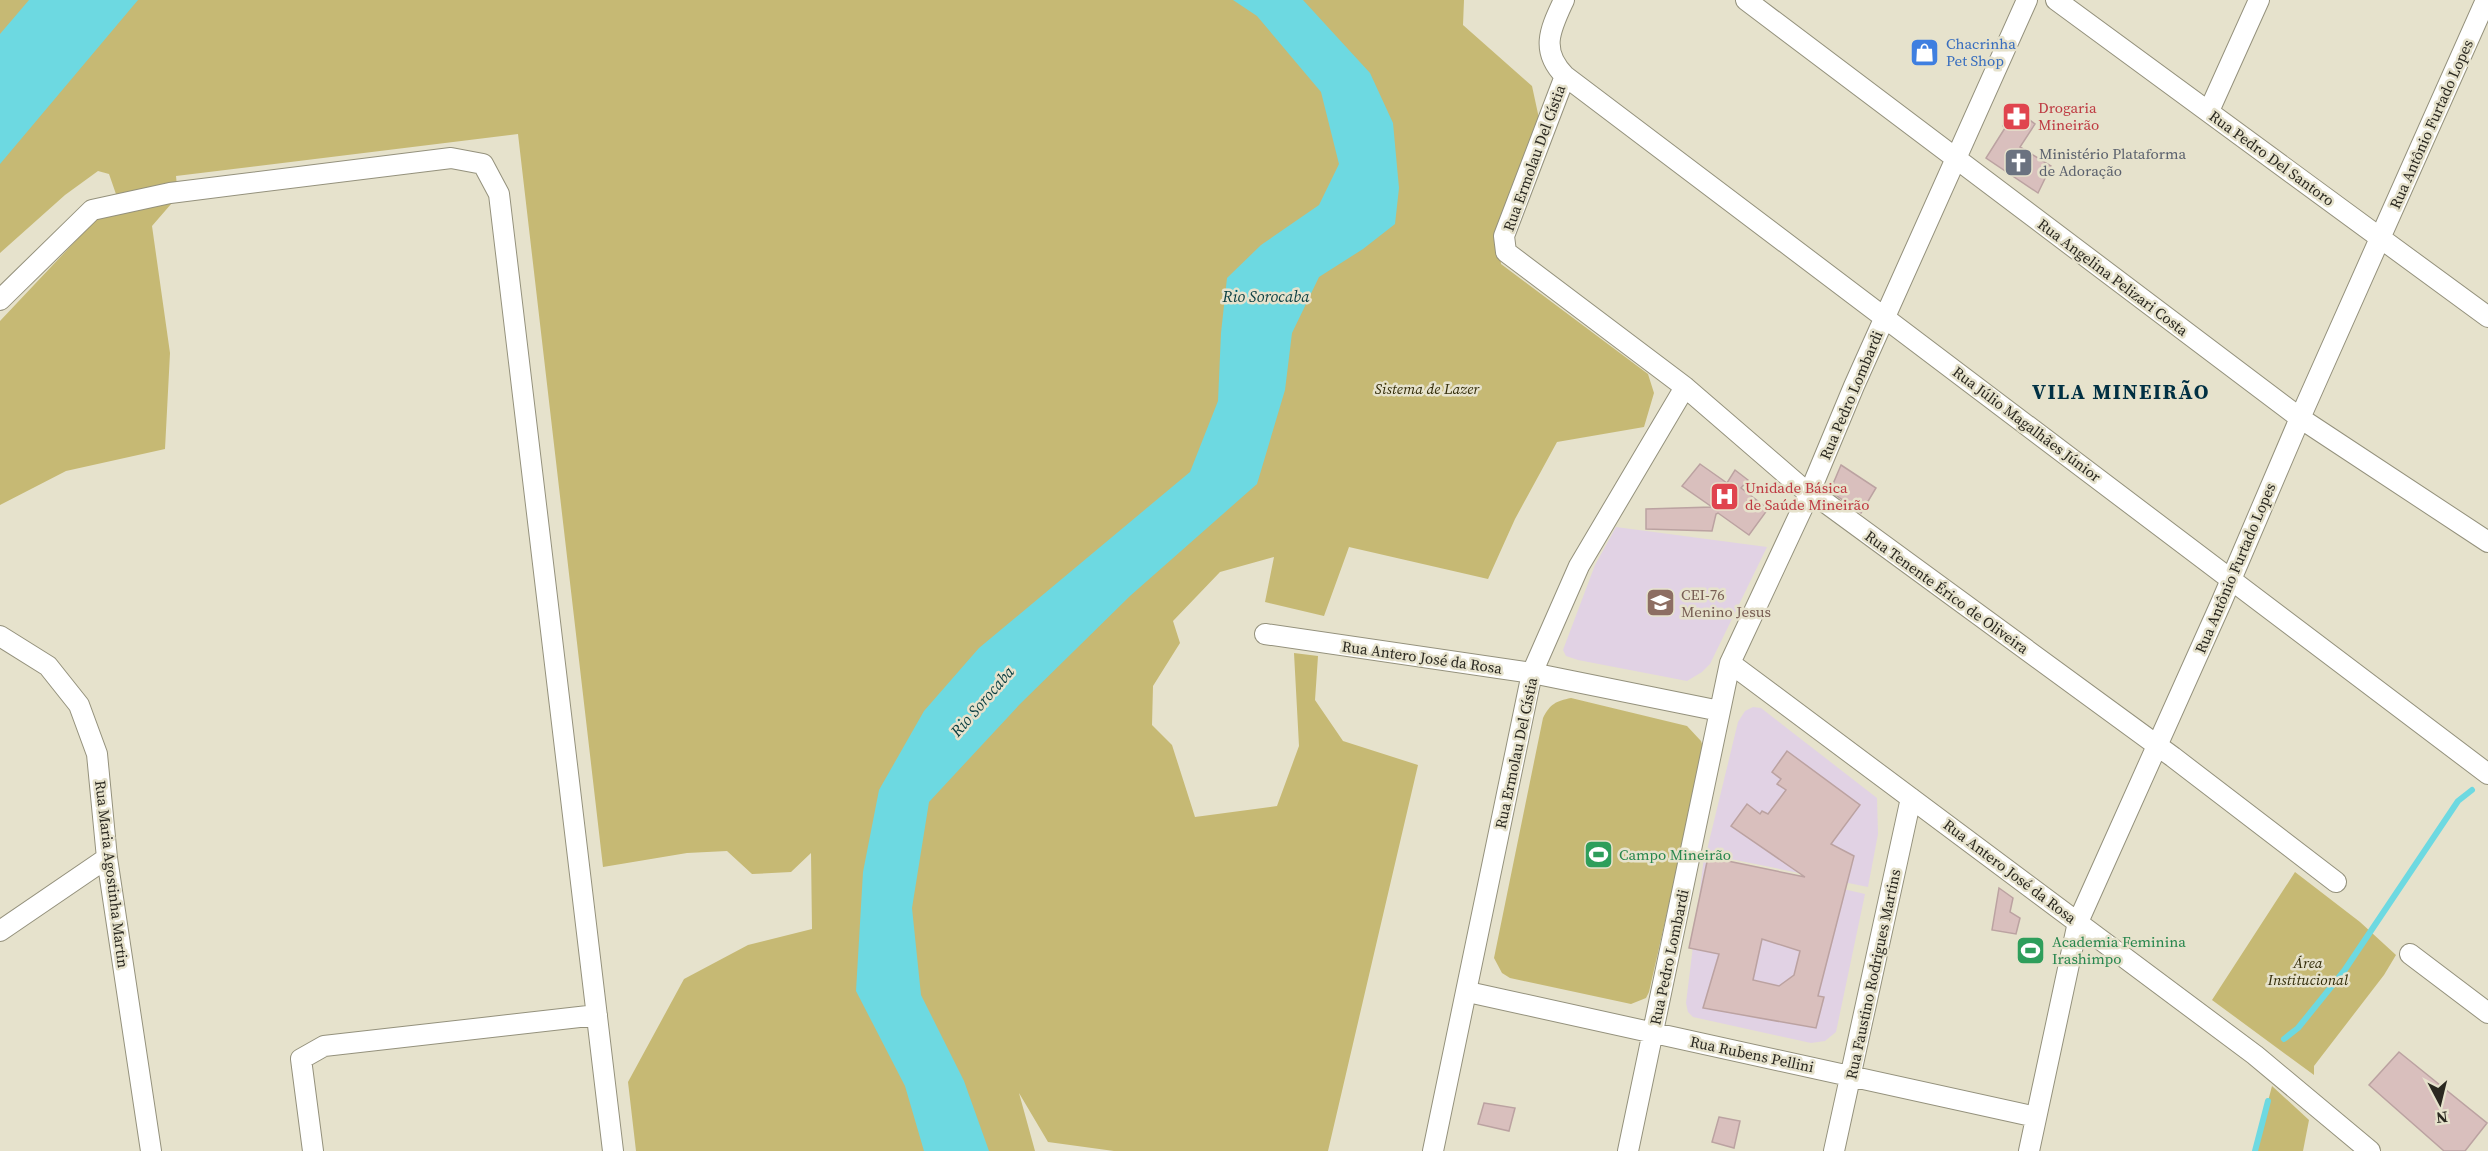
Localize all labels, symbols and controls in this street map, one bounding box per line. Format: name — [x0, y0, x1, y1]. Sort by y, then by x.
place label: Chacrinha Pet Shop — [1946, 33, 2016, 71]
shop icon: Chacrinha Pet Shop — [1909, 36, 1941, 68]
street label: Rua Antônio Furtado Lopes — [2384, 36, 2478, 212]
street label: Rua Ermolau Del Cístia — [1498, 82, 1570, 234]
place label: Drogaria Mineirão — [2038, 97, 2099, 135]
pharmacy icon: Drogaria Mineirão — [2001, 100, 2033, 132]
street label: Rua Pedro Del Santoro — [2205, 105, 2339, 211]
place label: Ministério Plataforma de Adoração — [2039, 143, 2187, 181]
church icon: Ministério Plataforma de Adoração — [2002, 146, 2034, 178]
street label: Rua Angelina Pelizari Costa — [2034, 213, 2193, 341]
water label: Rio Sorocaba — [1221, 285, 1310, 307]
street label: Rua Pedro Lombardi — [1814, 327, 1888, 463]
street label: Rua Júlio Magalhães Júnior — [1949, 361, 2106, 487]
district label: VILA MINEIRÃO — [2032, 377, 2210, 406]
park label: Sistema de Lazer — [1375, 378, 1480, 399]
place label: Unidade Básica de Saúde Mineirão — [1745, 477, 1869, 515]
hospital icon: Unidade Básica de Saúde Mineirão — [1708, 480, 1740, 512]
street label: Rua Antônio Furtado Lopes — [2190, 480, 2280, 656]
street label: Rua Tenente Érico de Oliveira — [1861, 525, 2033, 659]
place label: CEI-76 Menino Jesus — [1681, 584, 1771, 622]
school or university icon: CEI-76 Menino Jesus — [1644, 587, 1676, 619]
street label: Rua Antero José da Rosa — [1341, 635, 1504, 679]
water label: Rio Sorocaba — [944, 660, 1019, 742]
street label: Rua Ermolau Del Cístia — [1490, 675, 1542, 831]
street label: Rua Maria Agostinha Martin — [90, 779, 134, 969]
street label: Rua Antero José da Rosa — [1939, 814, 2081, 928]
sports icon: Campo Mineirão — [1582, 838, 1614, 870]
place label: Campo Mineirão — [1619, 844, 1731, 865]
street label: Rua Faustino Rodrigues Martins — [1840, 867, 1906, 1081]
street label: Rua Pedro Lombardi — [1644, 887, 1694, 1027]
place label: Academia Feminina Irashimpo — [2052, 931, 2186, 969]
sports icon: Academia Feminina Irashimpo — [2015, 934, 2047, 966]
park label: Área Institucional — [2267, 952, 2349, 990]
street label: Rua Rubens Pellini — [1688, 1031, 1816, 1077]
north arrow — [2410, 1073, 2470, 1133]
text: N — [2434, 1106, 2449, 1130]

